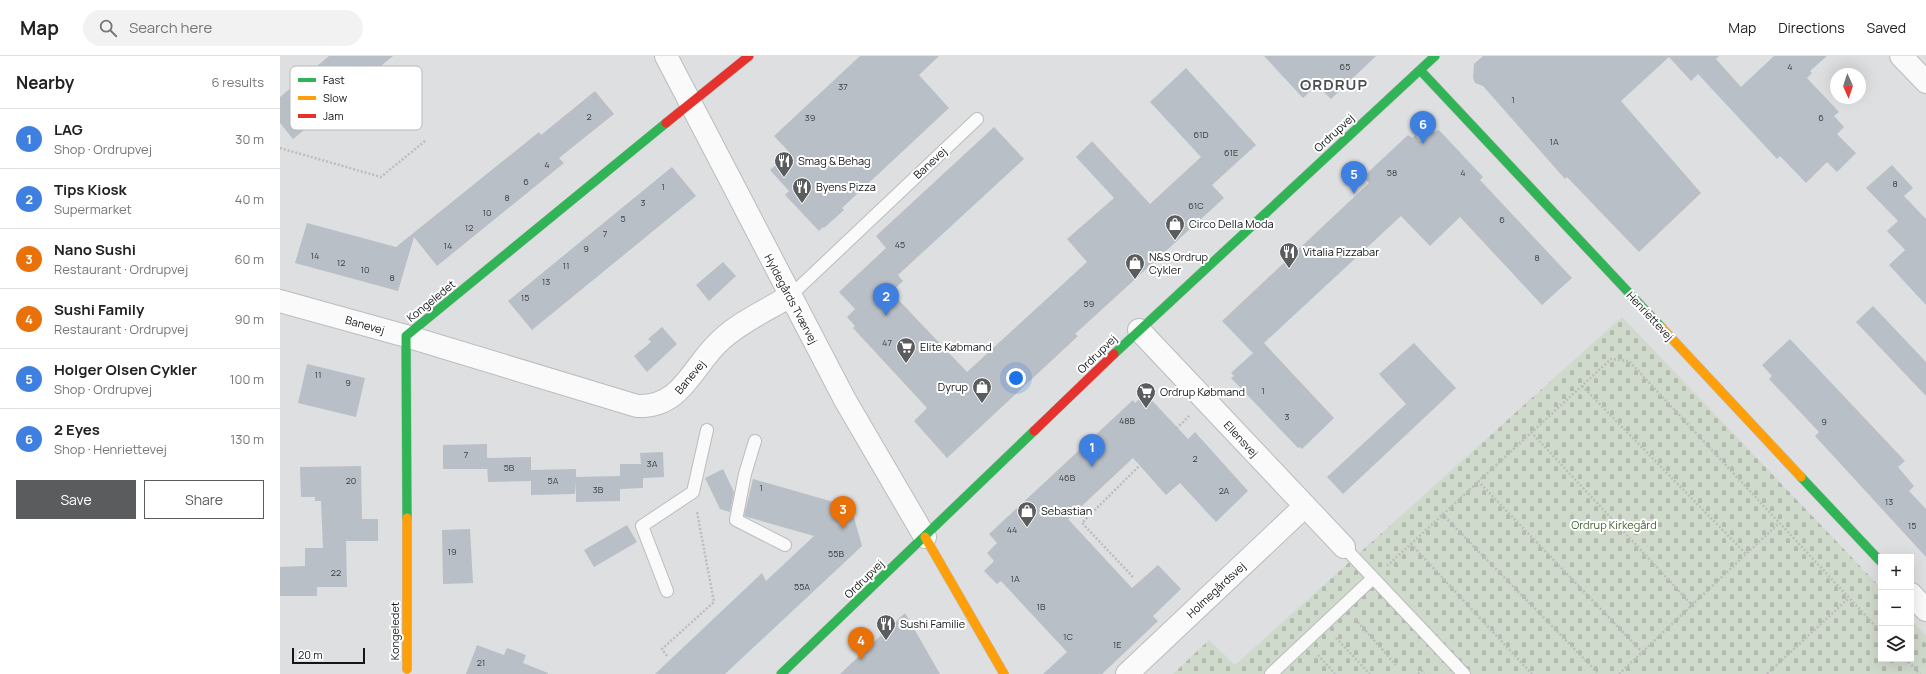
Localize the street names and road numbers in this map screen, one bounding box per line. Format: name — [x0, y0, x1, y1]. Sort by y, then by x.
street label: Ordrupvej — [1310, 110, 1357, 155]
street label: Banevej — [910, 143, 949, 182]
street label: Hyldegårds Tværvej — [761, 251, 822, 346]
street label: Kongeledet — [403, 276, 458, 325]
street label: Henriettevej — [1624, 288, 1677, 344]
street label: Banevej — [344, 312, 386, 337]
street label: Ordrupvej — [1074, 331, 1120, 376]
street label: Banevej — [671, 356, 708, 397]
street label: Ellensvej — [1221, 417, 1262, 460]
street label: Ordrupvej — [841, 556, 887, 601]
street label: Holmegårdsvej — [1183, 558, 1248, 621]
street label: Kongeledet — [387, 602, 402, 660]

